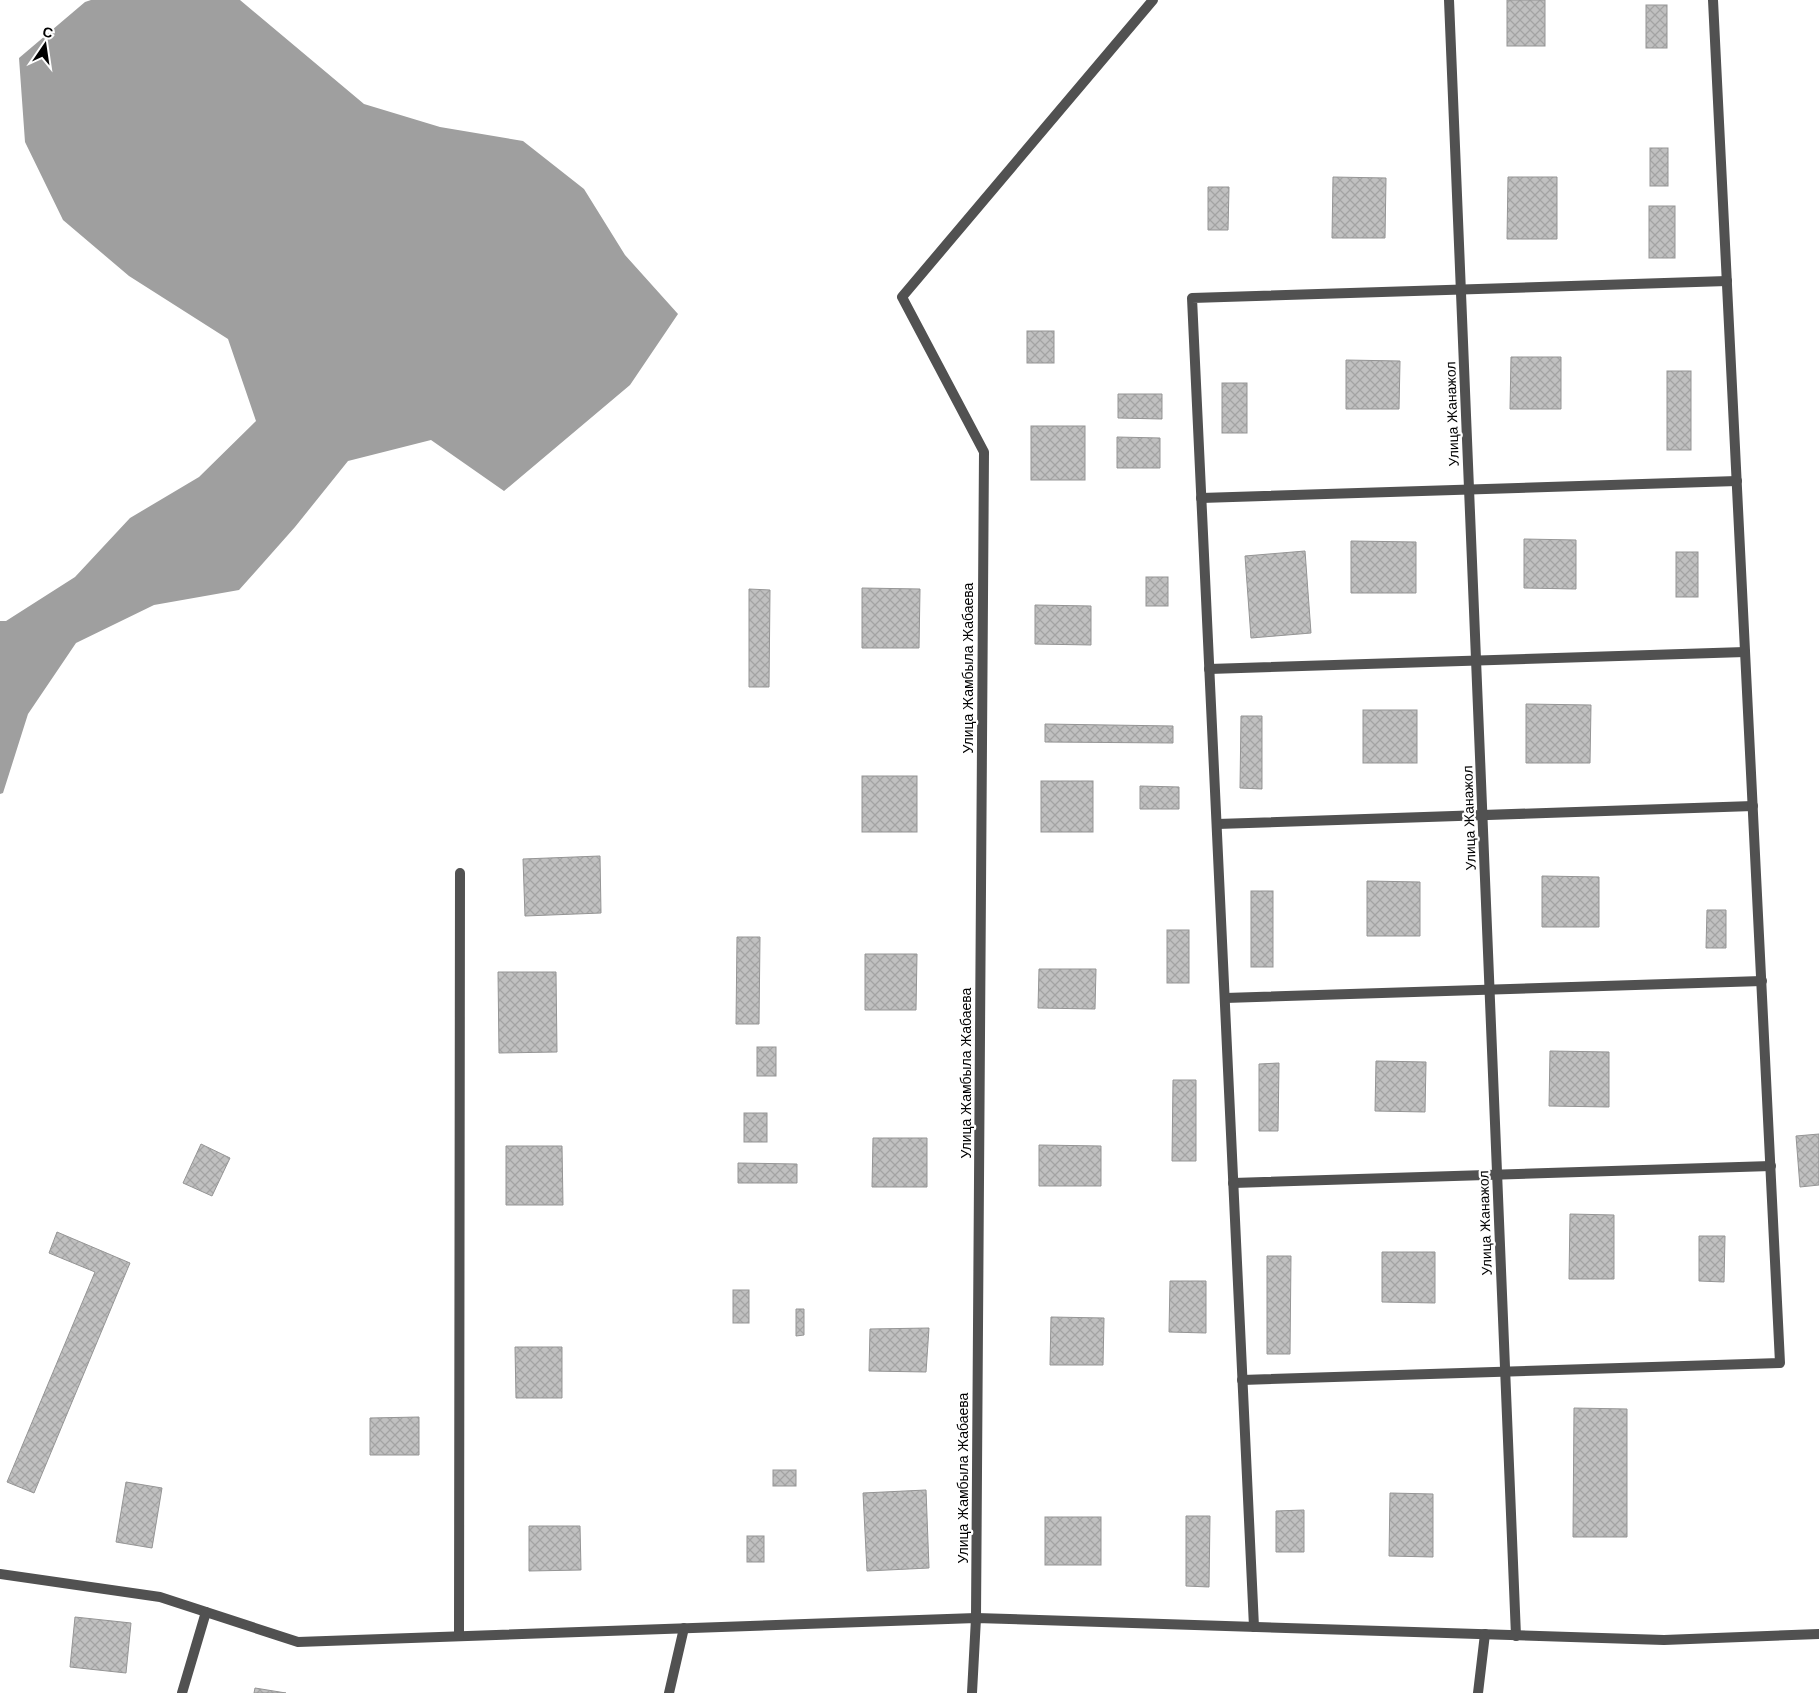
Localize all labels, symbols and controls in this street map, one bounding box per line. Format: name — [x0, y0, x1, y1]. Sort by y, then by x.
north arrow — [20, 20, 70, 70]
text: С — [41, 22, 55, 42]
street label: Улица Жанажол — [1441, 361, 1463, 467]
street label: Улица Жамбыла Жабаева — [959, 582, 977, 753]
street label: Улица Жанажол — [1458, 765, 1480, 871]
street label: Улица Жамбыла Жабаева — [957, 987, 975, 1158]
street label: Улица Жанажол — [1474, 1170, 1496, 1276]
street label: Улица Жамбыла Жабаева — [954, 1392, 972, 1563]

